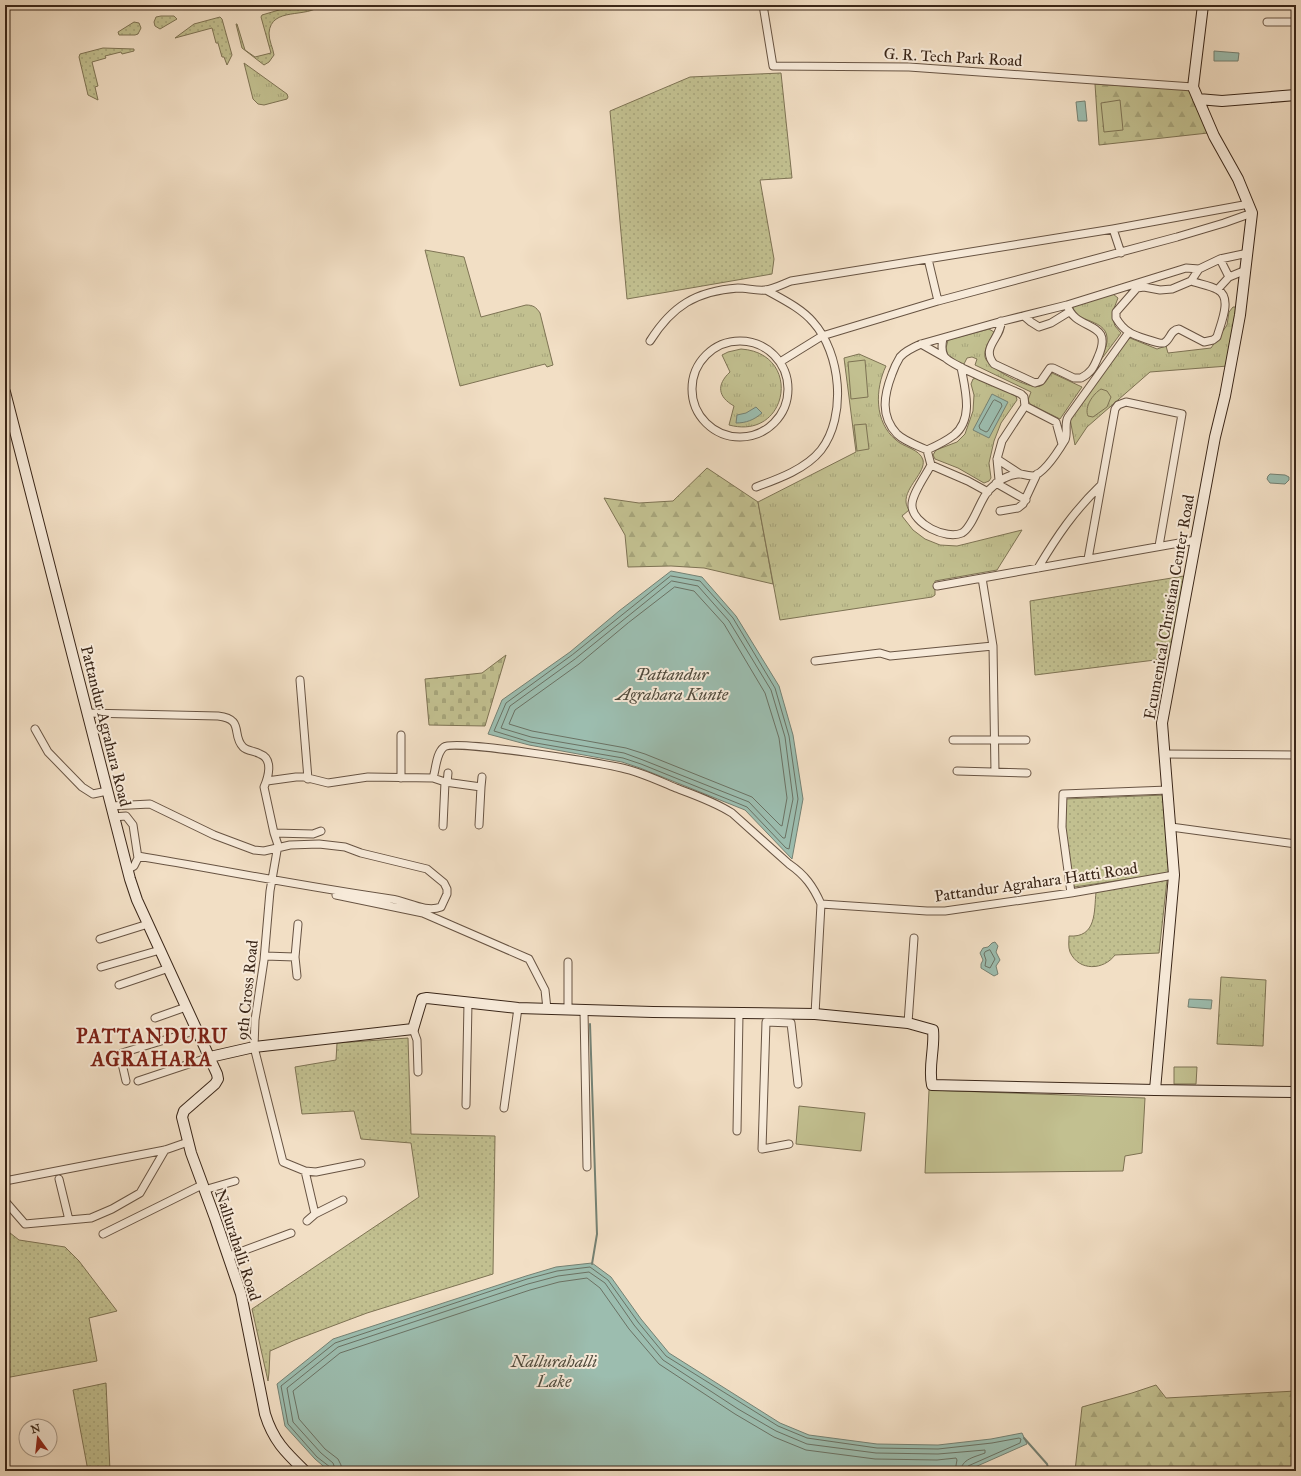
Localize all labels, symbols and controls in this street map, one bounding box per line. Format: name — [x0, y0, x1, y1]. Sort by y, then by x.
street label: G. R. Tech Park Road — [883, 44, 1023, 70]
street label: Ecumenical Christian Center Road — [1140, 493, 1198, 721]
street label: Pattandur Agrahara Road — [76, 644, 135, 809]
water label: Pattandur Agrahara Kunte — [614, 664, 729, 705]
street label: Pattandur Agrahara Hatti Road — [933, 858, 1139, 907]
street label: 9th Cross Road — [232, 939, 262, 1041]
district label: PATTANDURU AGRAHARA — [76, 1024, 228, 1071]
street label: Nallurahalli Road — [211, 1187, 265, 1303]
water label: Nallurahalli Lake — [510, 1351, 597, 1392]
north arrow — [18, 1418, 58, 1458]
text: N — [29, 1421, 42, 1436]

